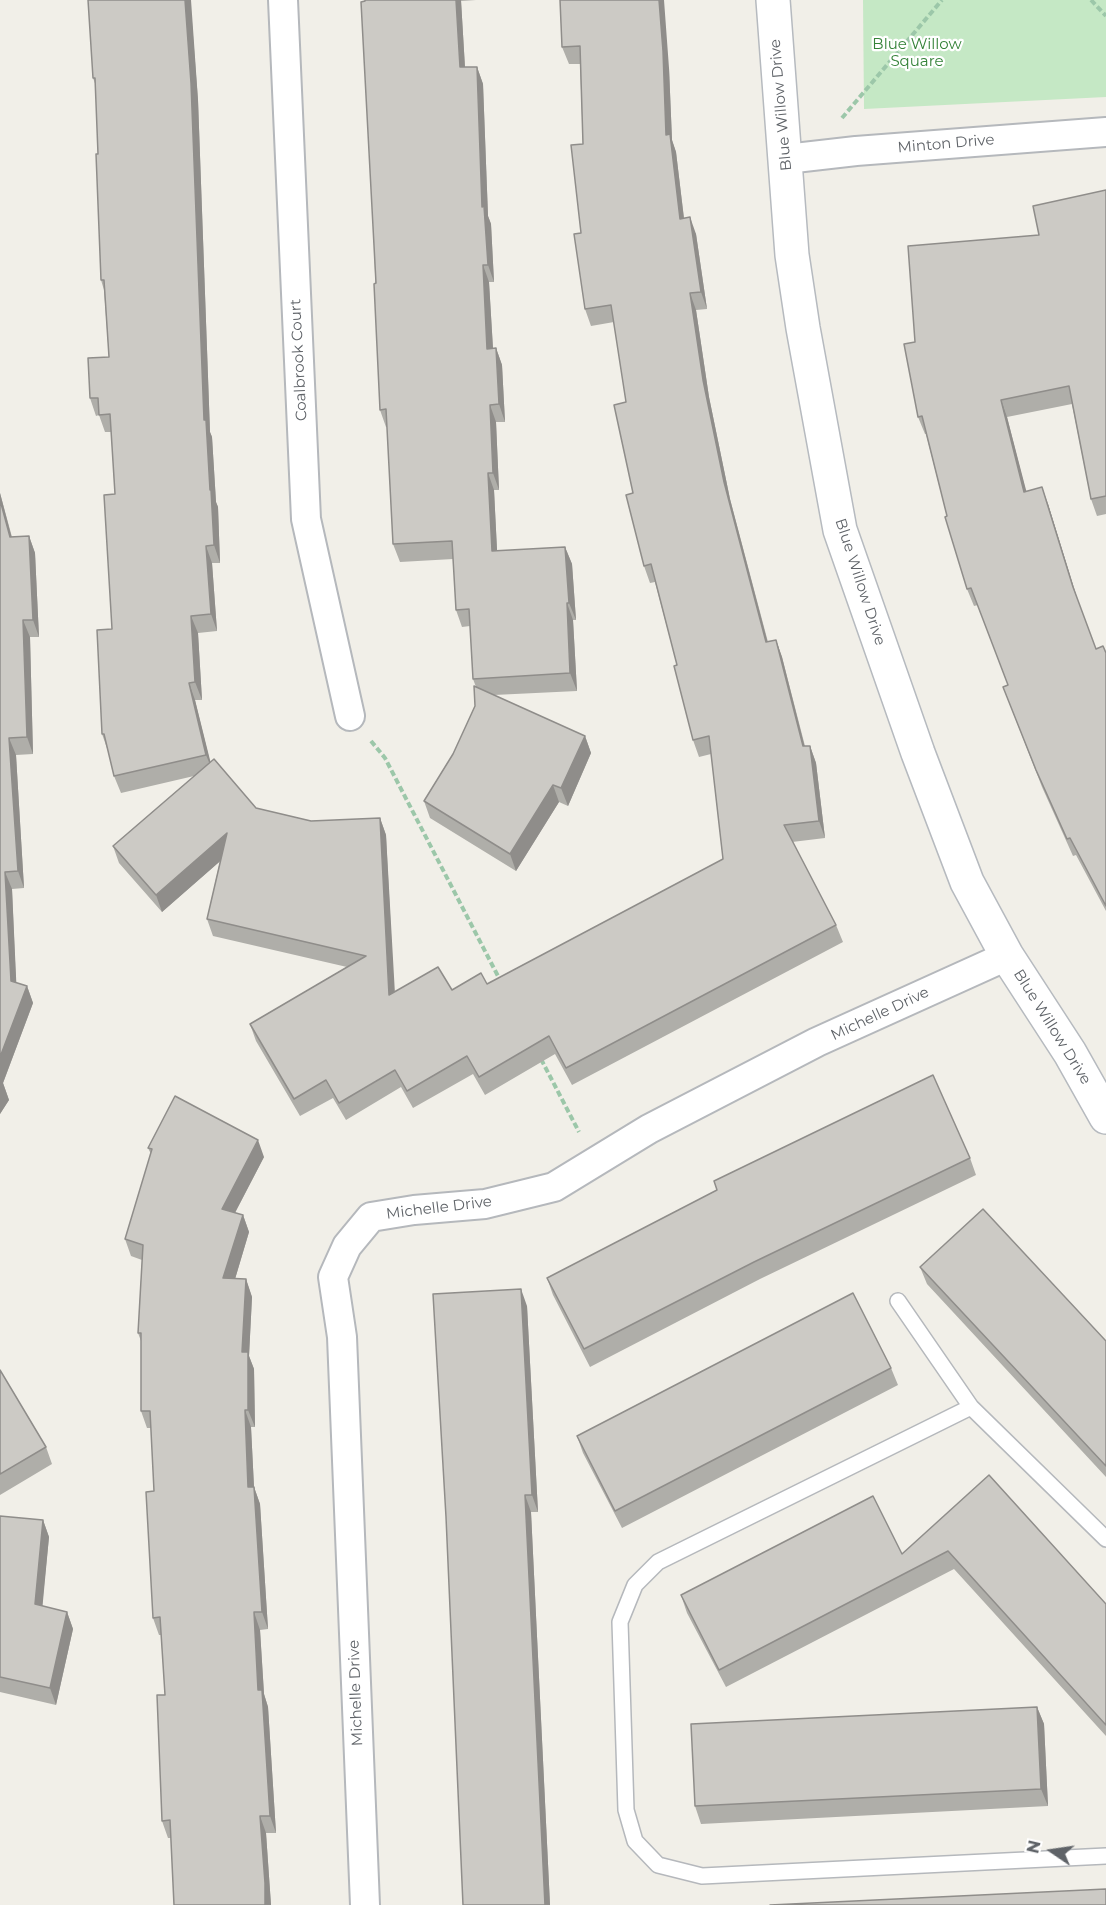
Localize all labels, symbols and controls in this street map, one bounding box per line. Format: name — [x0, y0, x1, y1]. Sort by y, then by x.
park label: Blue Willow Square — [872, 36, 962, 71]
street label: Blue Willow Drive — [766, 38, 796, 172]
street label: Minton Drive — [897, 131, 995, 157]
street label: Coalbrook Court — [287, 298, 311, 422]
street label: Blue Willow Drive — [831, 516, 889, 648]
street label: Blue Willow Drive — [1009, 966, 1095, 1088]
street label: Michelle Drive — [828, 983, 932, 1045]
street label: Michelle Drive — [385, 1193, 493, 1223]
street label: Michelle Drive — [345, 1640, 367, 1746]
north arrow — [1022, 1821, 1082, 1881]
text: N — [1023, 1838, 1045, 1855]

